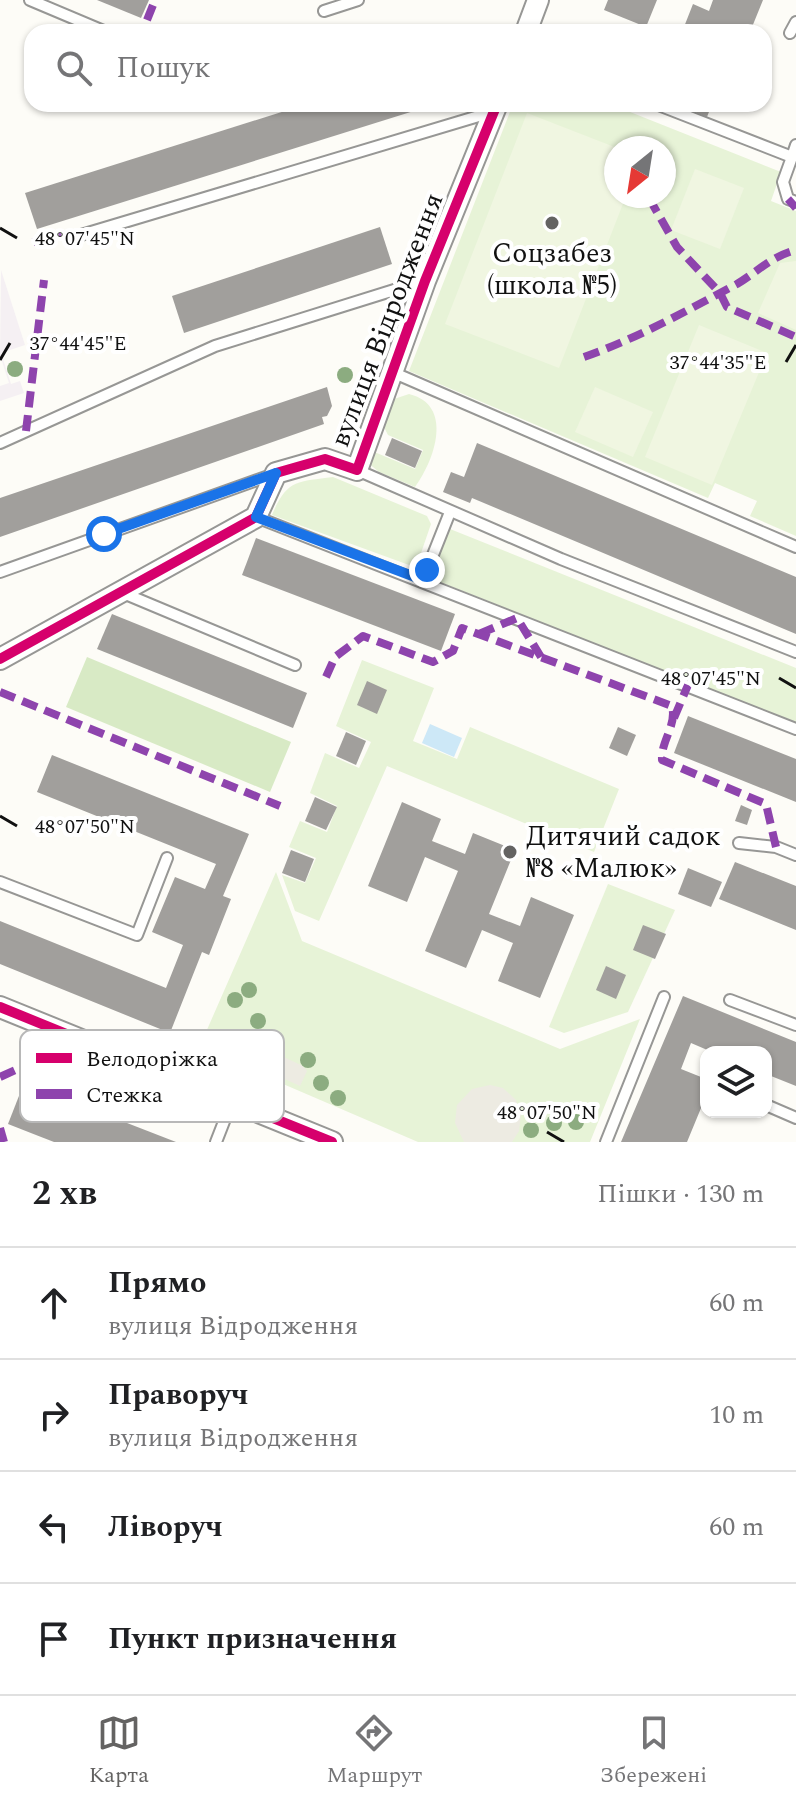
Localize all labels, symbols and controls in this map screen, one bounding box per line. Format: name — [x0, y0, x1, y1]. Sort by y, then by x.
search box — [24, 24, 772, 112]
text: Пошук — [116, 45, 211, 91]
icon: search — [52, 46, 96, 90]
north arrow — [604, 136, 676, 208]
street label: вулиця Відродження — [319, 187, 455, 453]
marker: Соцзабез (школа №5) — [543, 214, 561, 232]
text: 48°07'45"N — [35, 224, 135, 254]
place label: Соцзабез (школа №5) — [487, 232, 617, 307]
text: 37°44'45"E — [29, 329, 127, 359]
text: 37°44'35"E — [669, 348, 767, 378]
route start — [86, 516, 122, 552]
route end — [409, 552, 445, 588]
text: 48°07'45"N — [661, 664, 761, 694]
text: 48°07'50"N — [35, 812, 135, 842]
place label: Дитячий садок №8 «Малюк» — [526, 815, 721, 890]
marker: Дитячий садок №8 «Малюк» — [501, 843, 519, 861]
legend — [20, 1030, 284, 1122]
text: Велодоріжка — [86, 1043, 218, 1076]
map controls — [700, 1046, 772, 1118]
button: layers — [700, 1046, 772, 1118]
text: Стежка — [86, 1079, 163, 1112]
text: 48°07'50"N — [497, 1098, 597, 1128]
text: 2 хв — [32, 1168, 97, 1220]
text: Пішки · 130 m — [597, 1174, 764, 1214]
text: Прямо — [108, 1260, 206, 1306]
icon: ahead — [32, 1281, 76, 1325]
text: 60 m — [709, 1283, 764, 1323]
text: вулиця Відродження — [108, 1306, 358, 1346]
text: Праворуч — [108, 1372, 248, 1418]
icon: right — [32, 1393, 76, 1437]
text: 10 m — [709, 1395, 764, 1435]
text: вулиця Відродження — [108, 1418, 358, 1458]
text: Ліворуч — [108, 1504, 223, 1550]
icon: left — [32, 1505, 76, 1549]
text: 60 m — [709, 1507, 764, 1547]
text: Пункт призначення — [108, 1616, 397, 1662]
icon: arrive — [32, 1617, 76, 1661]
tab: Карта — [89, 1711, 149, 1792]
tab: Маршрут — [326, 1711, 422, 1792]
tab: Збережені — [600, 1711, 707, 1792]

